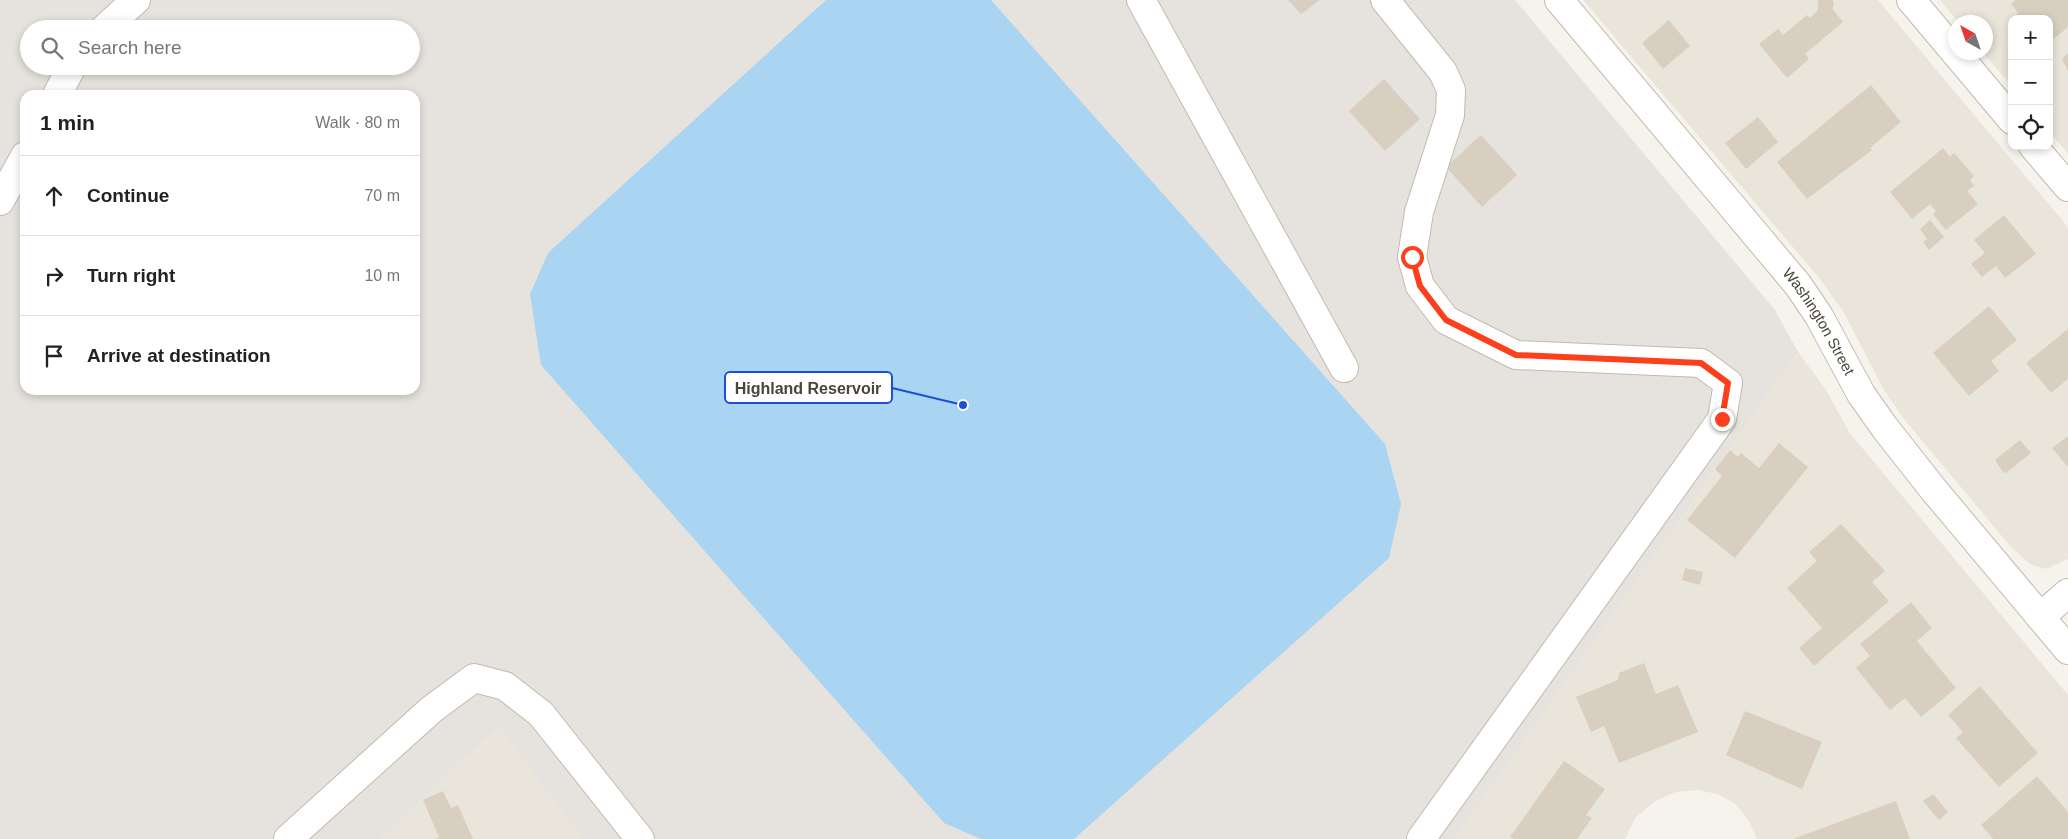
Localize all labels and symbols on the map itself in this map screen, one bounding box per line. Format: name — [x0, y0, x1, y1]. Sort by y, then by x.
north arrow — [1948, 15, 1993, 60]
route start — [1401, 246, 1424, 269]
street label: Washington Street — [1779, 264, 1859, 379]
callout: Highland Reservoir — [725, 372, 892, 403]
text: Highland Reservoir — [735, 380, 881, 397]
route end — [1711, 408, 1734, 431]

